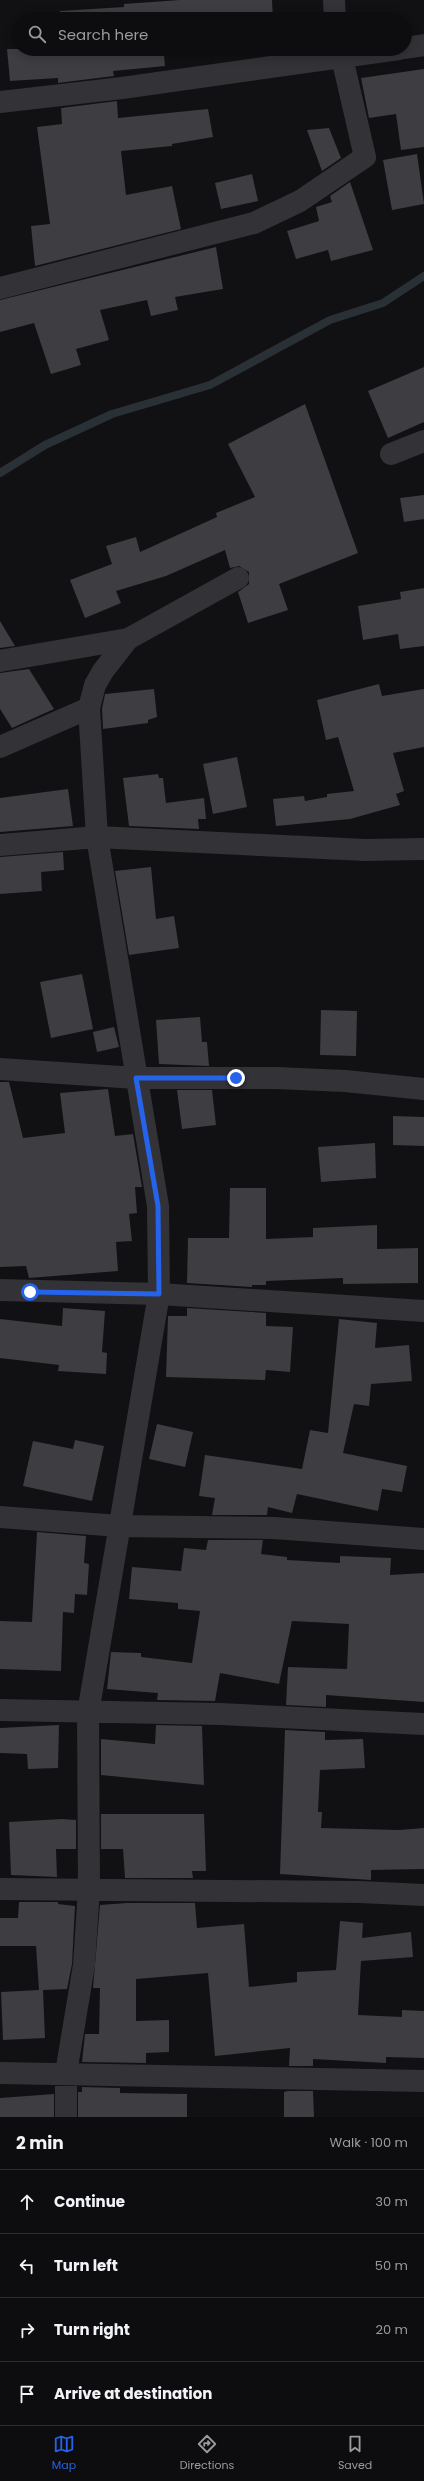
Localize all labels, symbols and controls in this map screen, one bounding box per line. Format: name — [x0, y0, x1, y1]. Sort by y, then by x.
search box — [12, 12, 412, 56]
icon: search — [26, 23, 48, 45]
text: Search here — [58, 24, 148, 45]
route end — [227, 1069, 245, 1087]
route start — [21, 1283, 39, 1301]
text: 2 min — [16, 2131, 64, 2155]
text: Walk · 100 m — [330, 2133, 408, 2152]
icon: ahead — [16, 2191, 38, 2213]
text: Continue — [54, 2191, 125, 2212]
text: 30 m — [375, 2192, 408, 2211]
icon: left — [16, 2255, 38, 2277]
text: Turn left — [54, 2255, 118, 2276]
text: 50 m — [375, 2256, 408, 2275]
icon: right — [16, 2319, 38, 2341]
text: Turn right — [54, 2319, 130, 2340]
text: 20 m — [375, 2320, 408, 2339]
icon: arrive — [16, 2383, 38, 2405]
text: Arrive at destination — [54, 2383, 212, 2404]
tab: Map — [52, 2433, 76, 2474]
tab: Directions — [180, 2433, 234, 2474]
tab: Saved — [338, 2433, 372, 2474]

